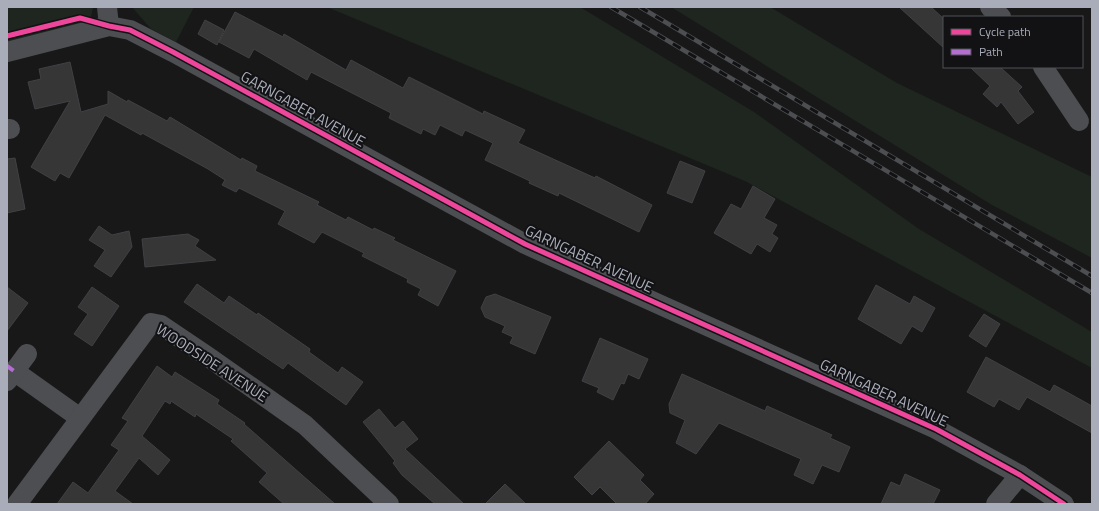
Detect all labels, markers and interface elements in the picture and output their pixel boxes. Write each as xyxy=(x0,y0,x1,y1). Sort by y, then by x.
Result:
legend xyxy=(943,16,1083,68)
text: Cycle path xyxy=(979,22,1031,41)
text: Path xyxy=(979,42,1003,61)
street label: GARNGABER AVENUE xyxy=(237,65,370,152)
street label: GARNGABER AVENUE xyxy=(521,219,657,298)
street label: WOODSIDE AVENUE xyxy=(152,318,273,407)
street label: GARNGABER AVENUE xyxy=(816,353,952,432)

